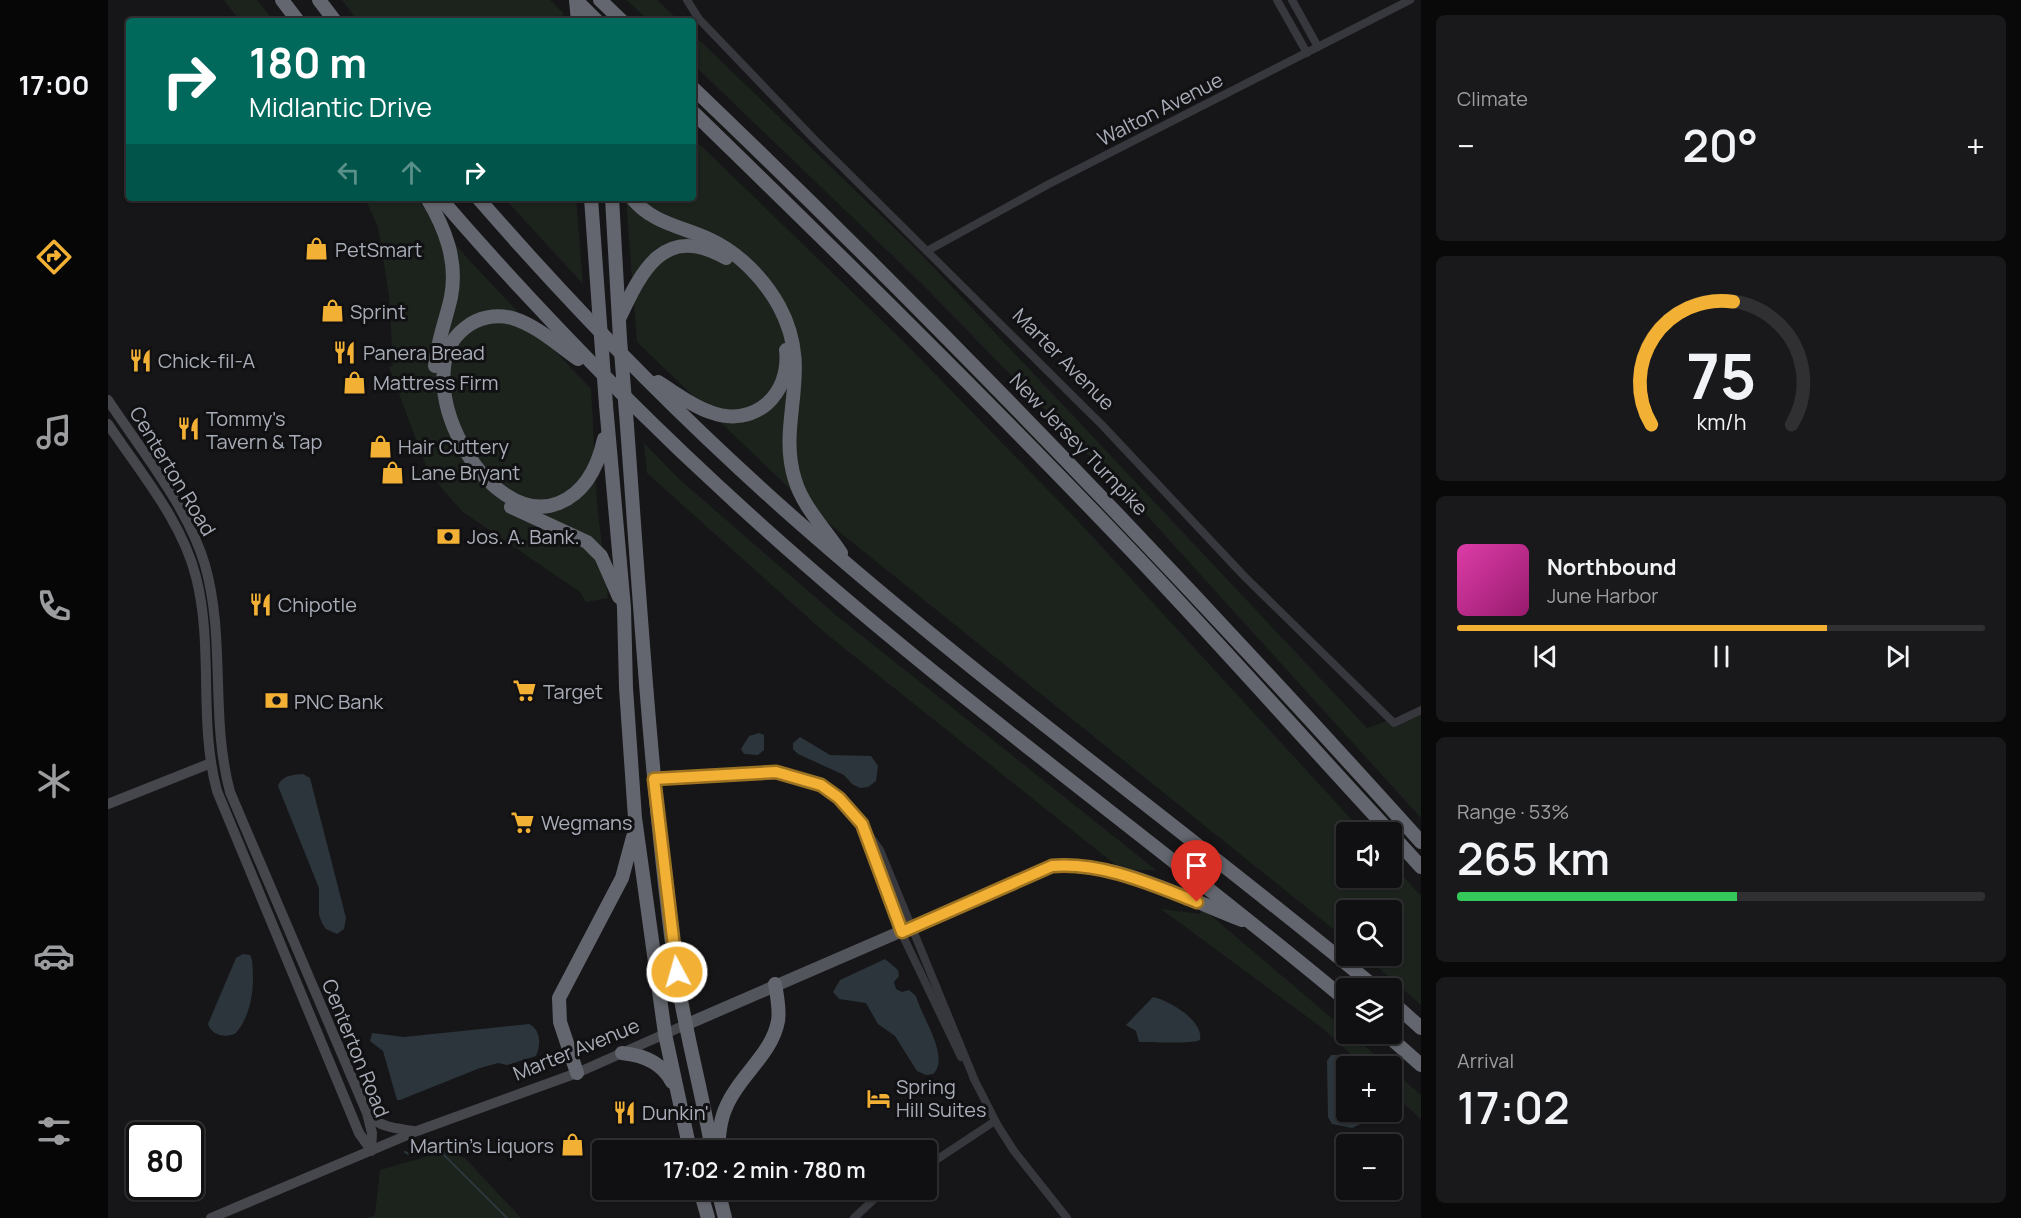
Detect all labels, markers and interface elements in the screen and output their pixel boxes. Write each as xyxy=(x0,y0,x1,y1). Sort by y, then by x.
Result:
text: 180 m xyxy=(249,33,367,91)
icon: right xyxy=(150,42,228,120)
text: 17:00 xyxy=(18,66,90,103)
street label: Walton Avenue xyxy=(1093,66,1227,152)
text: Climate xyxy=(1457,85,1528,112)
text: Midlantic Drive xyxy=(249,88,432,125)
text: 20° xyxy=(1683,114,1758,176)
text: − xyxy=(1457,123,1475,168)
text: + xyxy=(1966,123,1985,168)
icon: left xyxy=(332,156,365,189)
icon: ahead xyxy=(395,156,428,189)
icon: right xyxy=(458,156,491,189)
icon: directions xyxy=(33,236,75,278)
shop icon: PetSmart xyxy=(304,236,330,262)
place label: PetSmart xyxy=(335,236,422,263)
shop icon: Sprint xyxy=(319,298,345,324)
place label: Sprint xyxy=(350,298,406,325)
street label: Marter Avenue xyxy=(1007,302,1121,416)
text: 75 xyxy=(1686,333,1756,419)
restaurant icon: Panera Bread xyxy=(332,339,358,365)
place label: Panera Bread xyxy=(363,339,485,366)
restaurant icon: Chick-fil-A xyxy=(127,347,153,373)
place label: Chick-fil-A xyxy=(158,347,255,374)
street label: New Jersey Turnpike xyxy=(1004,367,1154,521)
shop icon: Mattress Firm xyxy=(342,369,368,395)
place label: Mattress Firm xyxy=(373,369,498,396)
street label: Centerton Road xyxy=(124,401,222,541)
place label: Tommy's Tavern & Tap xyxy=(206,405,322,455)
text: km/h xyxy=(1696,408,1746,437)
icon: music xyxy=(33,411,75,453)
restaurant icon: Tommy's Tavern & Tap xyxy=(175,416,201,442)
shop icon: Hair Cuttery xyxy=(367,433,393,459)
place label: Hair Cuttery xyxy=(398,433,509,460)
shop icon: Lane Bryant xyxy=(380,459,406,485)
place label: Lane Bryant xyxy=(411,459,520,486)
bank icon: Jos. A. Bank. xyxy=(436,523,462,549)
place label: Jos. A. Bank. xyxy=(467,523,580,550)
text: Northbound xyxy=(1547,552,1677,582)
text: June Harbor xyxy=(1547,582,1659,609)
icon: phone xyxy=(33,585,75,627)
restaurant icon: Chipotle xyxy=(247,591,273,617)
place label: Chipotle xyxy=(278,591,357,618)
icon: previous xyxy=(1529,640,1562,673)
icon: pause xyxy=(1705,640,1738,673)
icon: next xyxy=(1881,640,1914,673)
supermarket icon: Target xyxy=(512,678,538,704)
place label: Target xyxy=(543,678,603,705)
bank icon: PNC Bank xyxy=(263,688,289,714)
place label: PNC Bank xyxy=(294,688,384,715)
icon: climate xyxy=(33,760,75,802)
text: Range · 53% xyxy=(1457,798,1569,825)
supermarket icon: Wegmans xyxy=(510,809,536,835)
place label: Wegmans xyxy=(541,809,633,836)
map controls xyxy=(1336,822,1402,1200)
button: sound xyxy=(1336,822,1402,888)
text: 265 km xyxy=(1457,827,1610,889)
pin xyxy=(1171,840,1222,902)
icon: arrive xyxy=(1180,849,1213,882)
button: search xyxy=(1336,900,1402,966)
icon: car xyxy=(33,935,75,977)
position arrow xyxy=(645,940,709,1004)
street label: Centerton Road xyxy=(316,975,396,1121)
button: layers xyxy=(1336,978,1402,1044)
street label: Marter Avenue xyxy=(509,1011,643,1087)
text: Arrival xyxy=(1457,1047,1514,1074)
button: + xyxy=(1336,1056,1402,1122)
place label: Spring Hill Suites xyxy=(896,1073,986,1123)
text: 17:02 xyxy=(1457,1076,1570,1138)
hotel icon: Spring Hill Suites xyxy=(865,1085,891,1111)
restaurant icon: Dunkin' xyxy=(611,1099,637,1125)
place label: Dunkin' xyxy=(642,1099,709,1126)
icon: filters xyxy=(33,1110,75,1152)
speed limit sign: 80 xyxy=(126,1122,204,1200)
place label: Martin's Liquors xyxy=(410,1132,554,1159)
shop icon: Martin's Liquors xyxy=(559,1132,585,1158)
button: − xyxy=(1336,1134,1402,1200)
text: 17:02 · 2 min · 780 m xyxy=(663,1155,866,1185)

